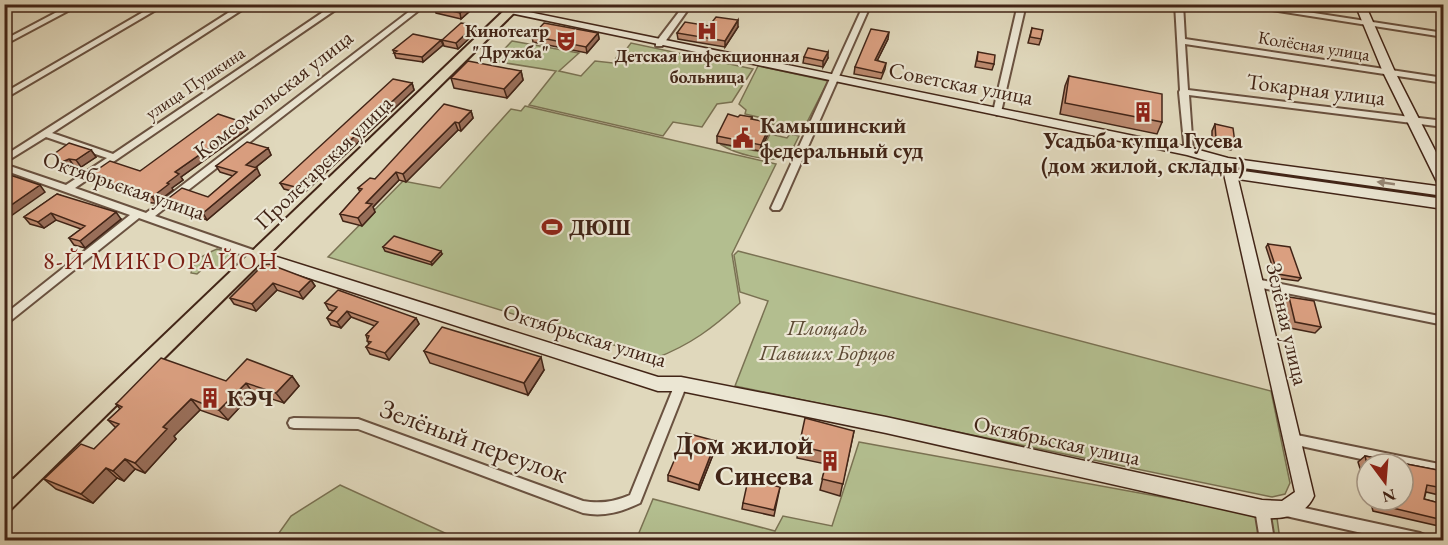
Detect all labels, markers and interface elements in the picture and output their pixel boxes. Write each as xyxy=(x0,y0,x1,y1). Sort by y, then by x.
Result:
place label: Кинотеатр "Дружба" xyxy=(465,19,549,63)
hospital icon: Детская инфекционная больница xyxy=(695,19,719,43)
street label: Комсомольская улица xyxy=(188,23,359,166)
street label: Колёсная улица xyxy=(1257,25,1372,66)
theatre icon: Кинотеатр "Дружба" xyxy=(554,29,578,53)
street label: улица Пушкина xyxy=(140,40,250,124)
place label: Детская инфекционная больница xyxy=(614,44,800,88)
street label: Советская улица xyxy=(886,55,1036,112)
street label: Токарная улица xyxy=(1245,67,1387,112)
street label: Пролетарская улица xyxy=(248,89,399,236)
building icon: Усадьба купца Гусева (дом жилой, склады) xyxy=(1131,100,1155,124)
place label: Камышинский федеральный суд xyxy=(760,111,924,165)
public building icon: Камышинский федеральный суд xyxy=(731,126,755,150)
place label: Усадьба купца Гусева (дом жилой, склады) xyxy=(1041,126,1245,180)
street label: Октябрьская улица xyxy=(39,144,209,227)
one-way arrow xyxy=(1376,179,1395,188)
place label: ДЮШ xyxy=(569,213,631,242)
sports icon: ДЮШ xyxy=(540,215,564,239)
district label: 8-Й МИКРОРАЙОН xyxy=(43,245,279,276)
street label: Зелёная улица xyxy=(1259,260,1316,388)
street label: Октябрьская улица xyxy=(500,297,670,374)
park label: Площадь Павших Борцов xyxy=(758,313,895,367)
place label: КЭЧ xyxy=(227,384,273,413)
building icon: КЭЧ xyxy=(198,386,222,410)
street label: Зелёный переулок xyxy=(376,390,573,491)
street label: Октябрьская улица xyxy=(971,409,1143,472)
place label: Дом жилой Синеева xyxy=(674,427,813,493)
building icon: Дом жилой Синеева xyxy=(818,449,842,473)
north arrow xyxy=(1355,452,1415,512)
text: N xyxy=(1380,484,1398,508)

